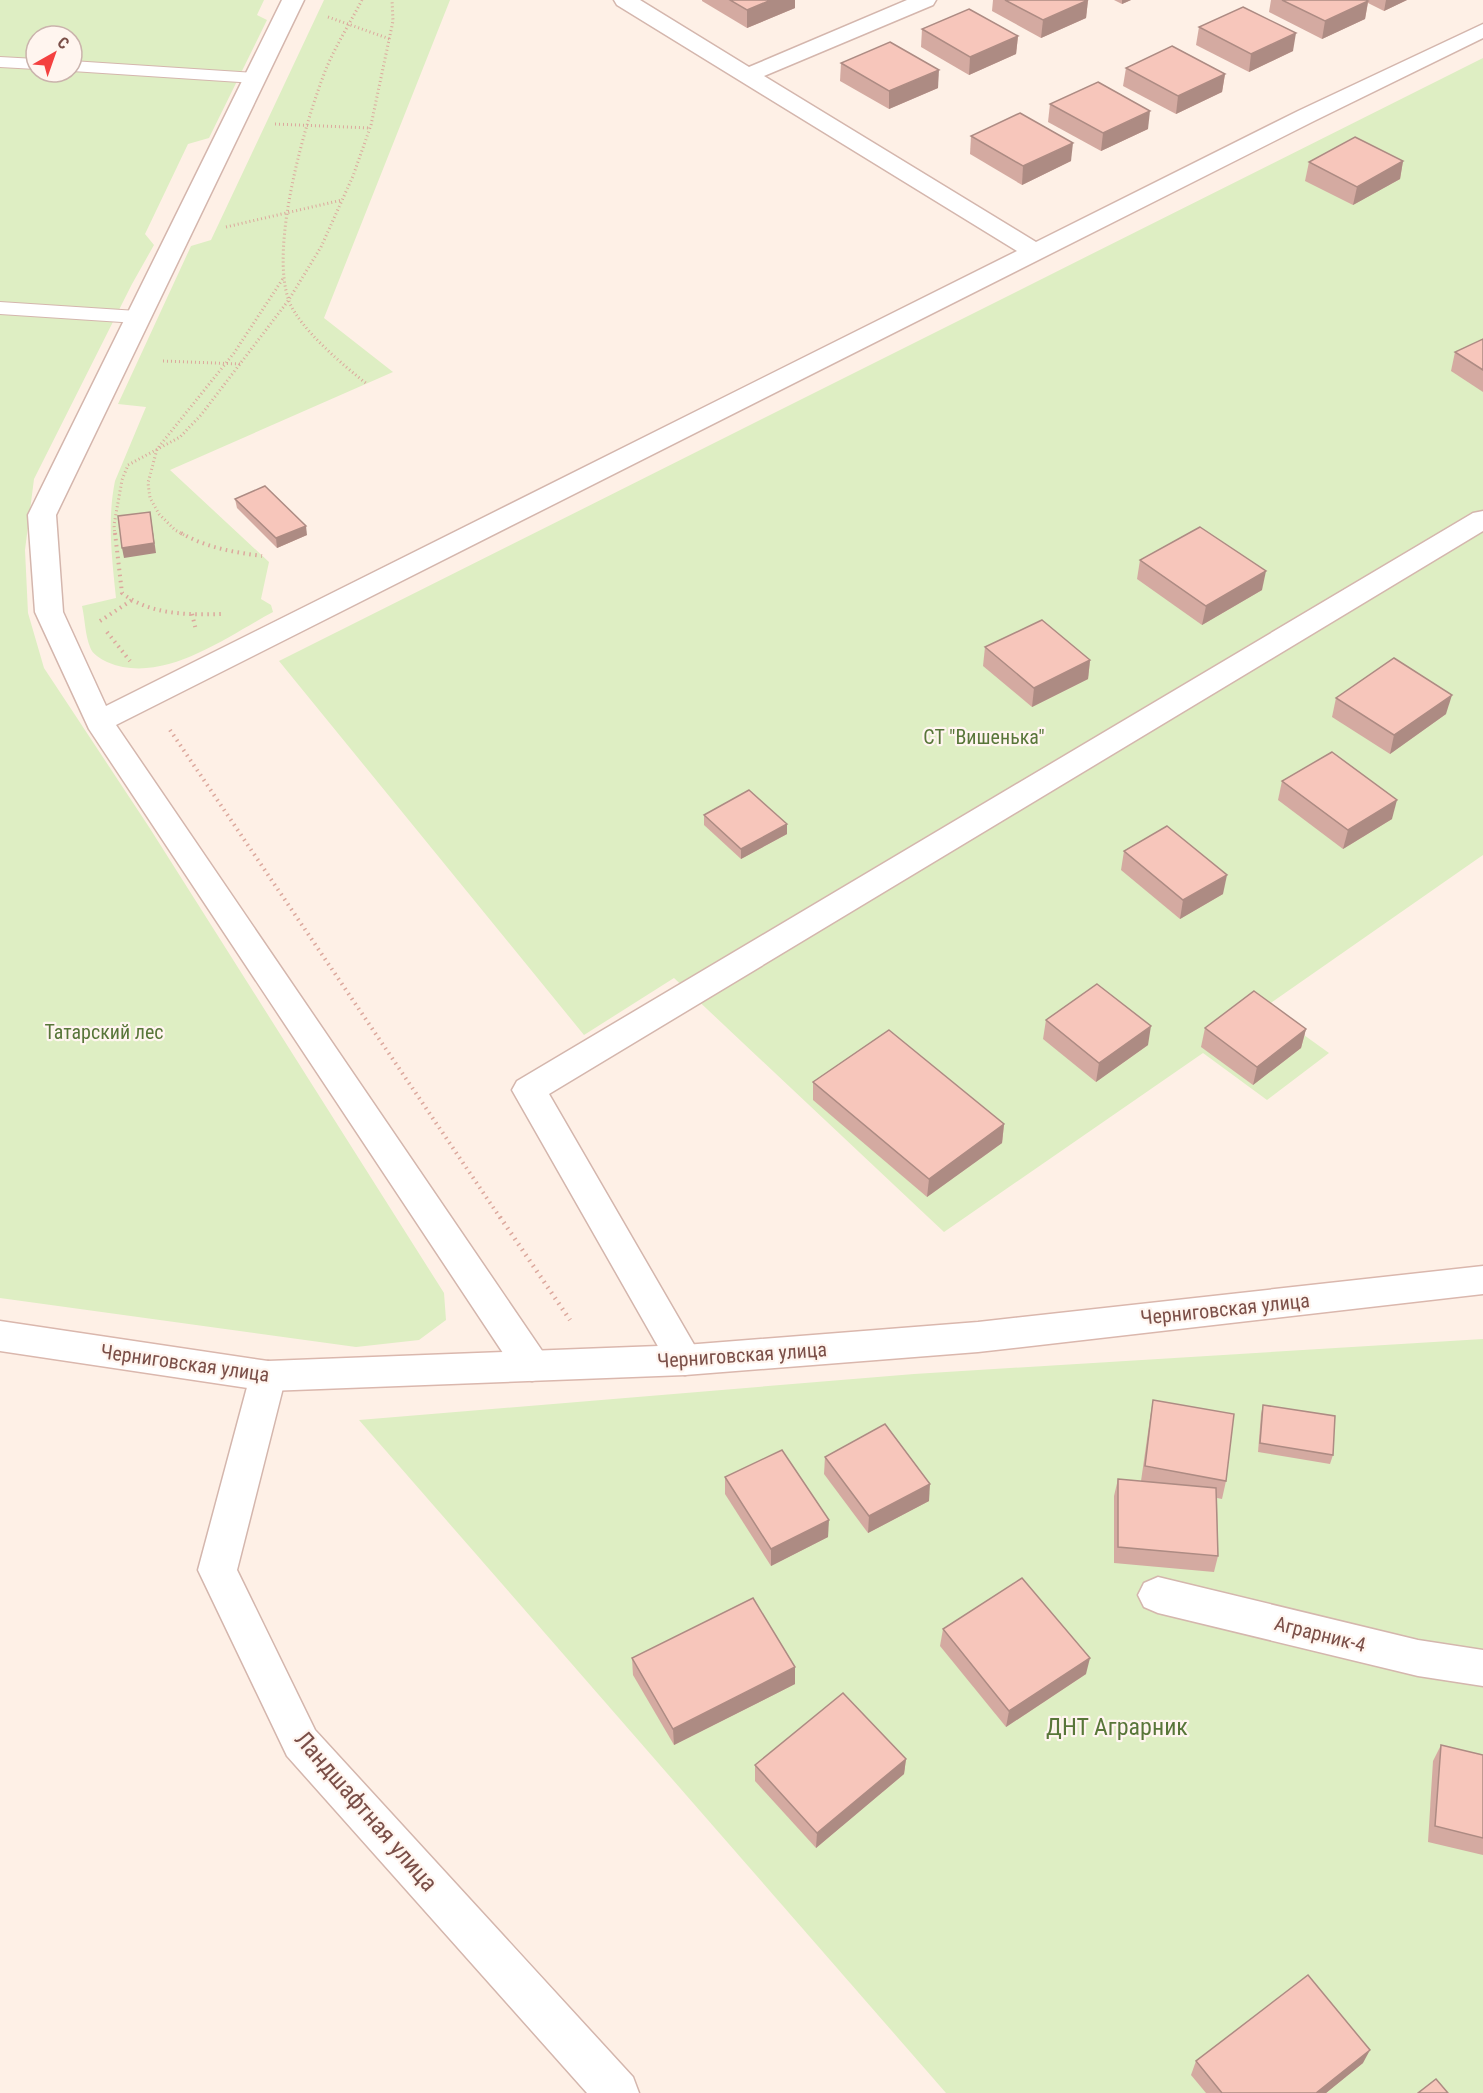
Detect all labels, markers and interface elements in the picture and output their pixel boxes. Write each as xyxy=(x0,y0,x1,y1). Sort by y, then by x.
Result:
north arrow xyxy=(24,24,84,84)
text: С xyxy=(54,33,73,53)
park label: СТ "Вишенька" xyxy=(923,725,1045,749)
park label: Татарский лес xyxy=(44,1020,164,1044)
street label: Черниговская улица xyxy=(1139,1288,1311,1330)
street label: Черниговская улица xyxy=(656,1337,828,1373)
street label: Черниговская улица xyxy=(99,1339,271,1387)
street label: Аграрник-4 xyxy=(1272,1611,1368,1657)
park label: ДНТ Аграрник xyxy=(1046,1713,1188,1741)
street label: Ландшафтная улица xyxy=(289,1725,443,1897)

